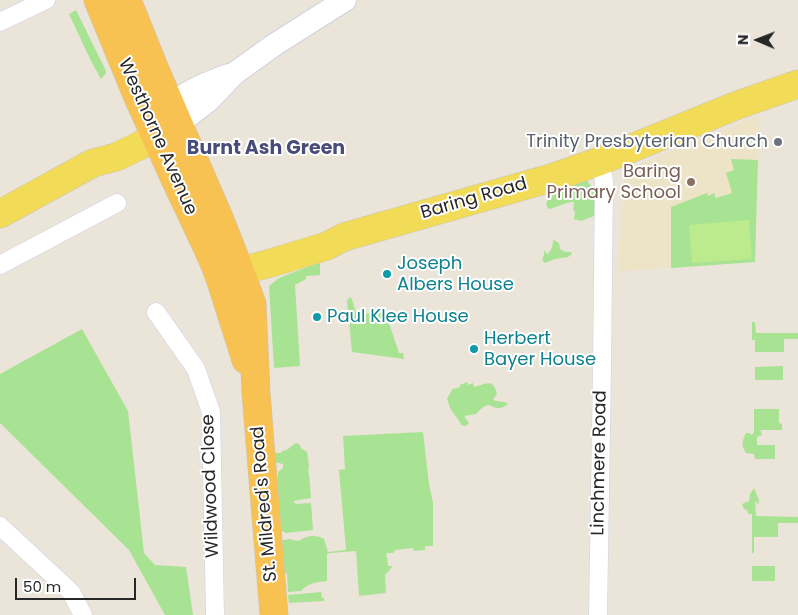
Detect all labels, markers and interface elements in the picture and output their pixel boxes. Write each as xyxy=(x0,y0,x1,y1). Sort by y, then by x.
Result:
north arrow xyxy=(733,15,783,65)
text: N xyxy=(733,34,753,45)
street label: Westhorne Avenue xyxy=(113,55,201,219)
place label: Trinity Presbyterian Church xyxy=(526,131,768,153)
marker: Trinity Presbyterian Church xyxy=(772,136,784,148)
district label: Burnt Ash Green xyxy=(187,138,345,160)
place label: Baring Primary School xyxy=(547,161,681,203)
street label: Baring Road xyxy=(418,174,530,224)
marker: Baring Primary School xyxy=(685,176,697,188)
place label: Joseph Albers House xyxy=(397,253,514,296)
marker: Joseph Albers House xyxy=(381,268,393,280)
place label: Paul Klee House xyxy=(327,306,469,328)
marker: Paul Klee House xyxy=(311,311,323,323)
place label: Herbert Bayer House xyxy=(484,328,596,370)
marker: Herbert Bayer House xyxy=(468,343,480,355)
street label: Linchmere Road xyxy=(588,390,612,536)
street label: Wildwood Close xyxy=(198,414,224,558)
street label: St. Mildred's Road xyxy=(247,425,283,583)
scale bar xyxy=(18,568,139,600)
text: 50 m xyxy=(23,576,61,597)

